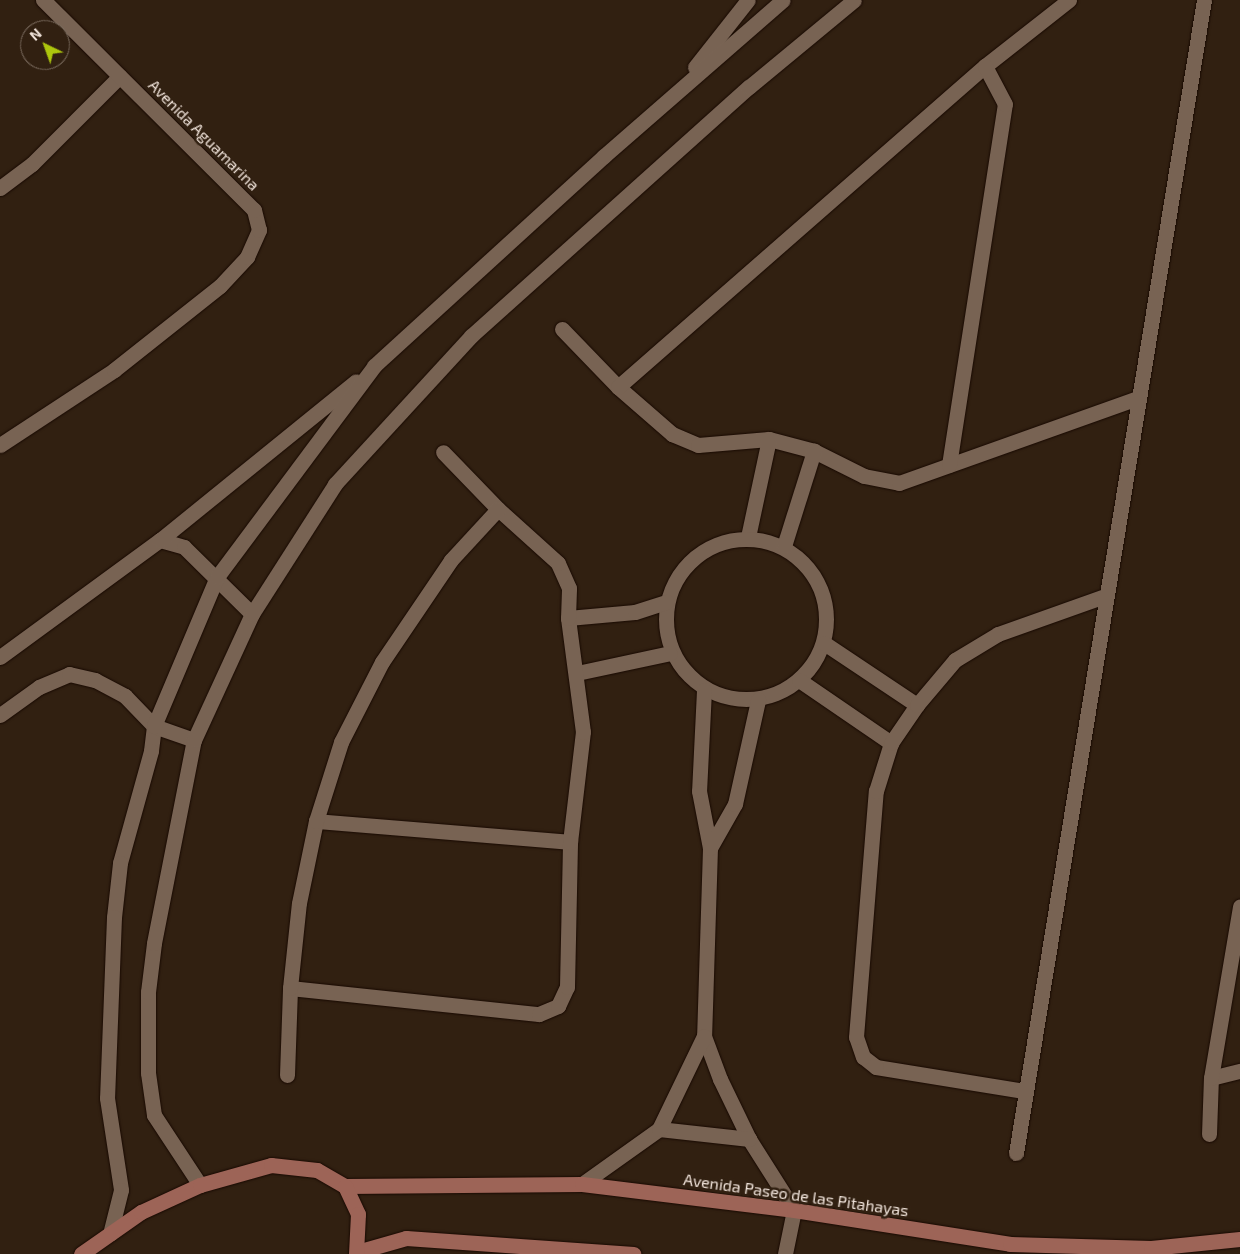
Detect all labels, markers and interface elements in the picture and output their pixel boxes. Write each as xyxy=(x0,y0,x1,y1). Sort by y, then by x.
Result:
north arrow xyxy=(20,20,70,70)
text: N xyxy=(26,25,45,44)
street label: Avenida Aguamarina xyxy=(144,75,264,195)
street label: Avenida Paseo de las Pitahayas xyxy=(682,1170,910,1220)

